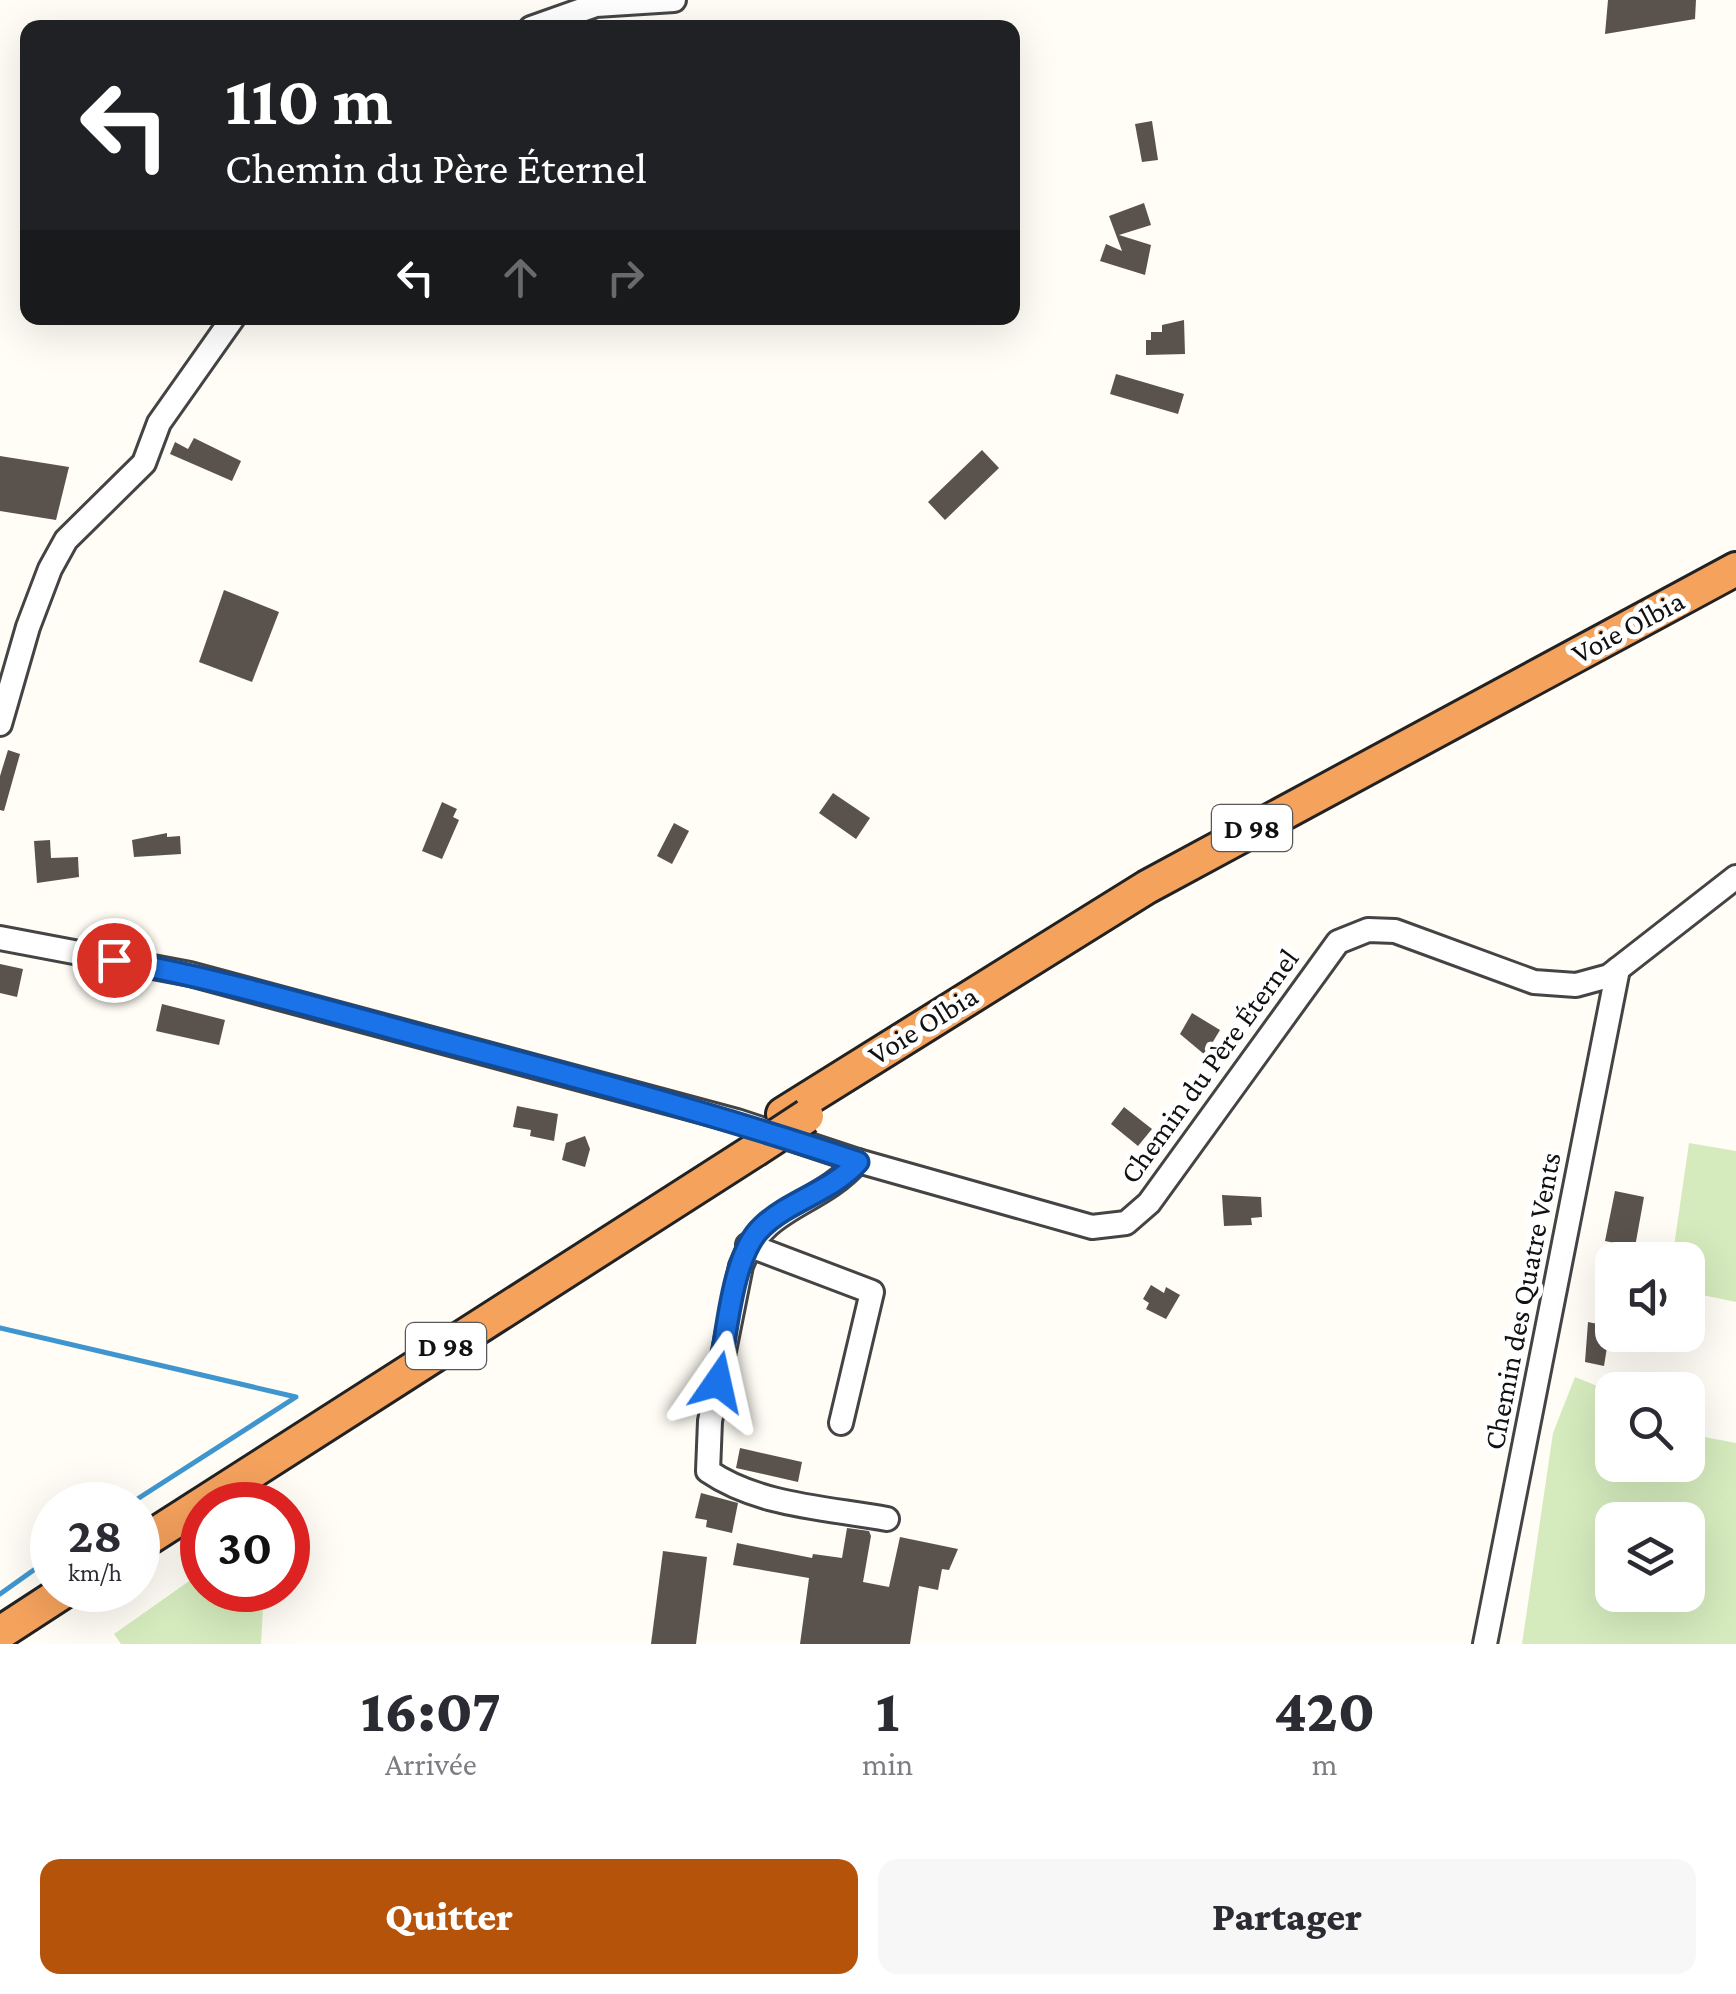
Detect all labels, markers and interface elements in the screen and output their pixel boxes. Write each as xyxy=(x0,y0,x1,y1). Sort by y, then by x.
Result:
icon: left xyxy=(60,60,190,190)
text: 110 m xyxy=(225,61,393,139)
text: Chemin du Père Éternel xyxy=(225,143,647,193)
icon: left xyxy=(388,250,443,305)
icon: ahead xyxy=(493,250,548,305)
icon: right xyxy=(598,250,653,305)
street label: Voie Olbia xyxy=(1566,583,1690,670)
road number: D 98 xyxy=(1212,805,1292,851)
pin xyxy=(72,918,157,1003)
icon: arrive xyxy=(87,933,142,988)
street label: Chemin du Père Éternel xyxy=(1113,942,1305,1189)
street label: Voie Olbia xyxy=(862,978,984,1071)
street label: Chemin des Quatre Vents xyxy=(1476,1149,1567,1452)
map controls xyxy=(1595,1242,1705,1612)
button: sound xyxy=(1595,1242,1705,1352)
road number: D 98 xyxy=(406,1323,486,1369)
position arrow xyxy=(666,1330,770,1434)
button: search xyxy=(1595,1372,1705,1482)
speed limit sign: 30 xyxy=(180,1482,310,1612)
button: layers xyxy=(1595,1502,1705,1612)
text: 28 xyxy=(68,1507,122,1563)
text: km/h xyxy=(68,1559,122,1586)
text: 16:07 xyxy=(361,1677,501,1744)
text: 1 xyxy=(876,1677,899,1744)
text: 420 xyxy=(1274,1677,1375,1744)
text: Arrivée xyxy=(385,1746,477,1782)
text: min xyxy=(862,1746,913,1782)
text: m xyxy=(1312,1746,1337,1782)
button: Quitter xyxy=(40,1859,858,1974)
button: Partager xyxy=(878,1859,1696,1974)

